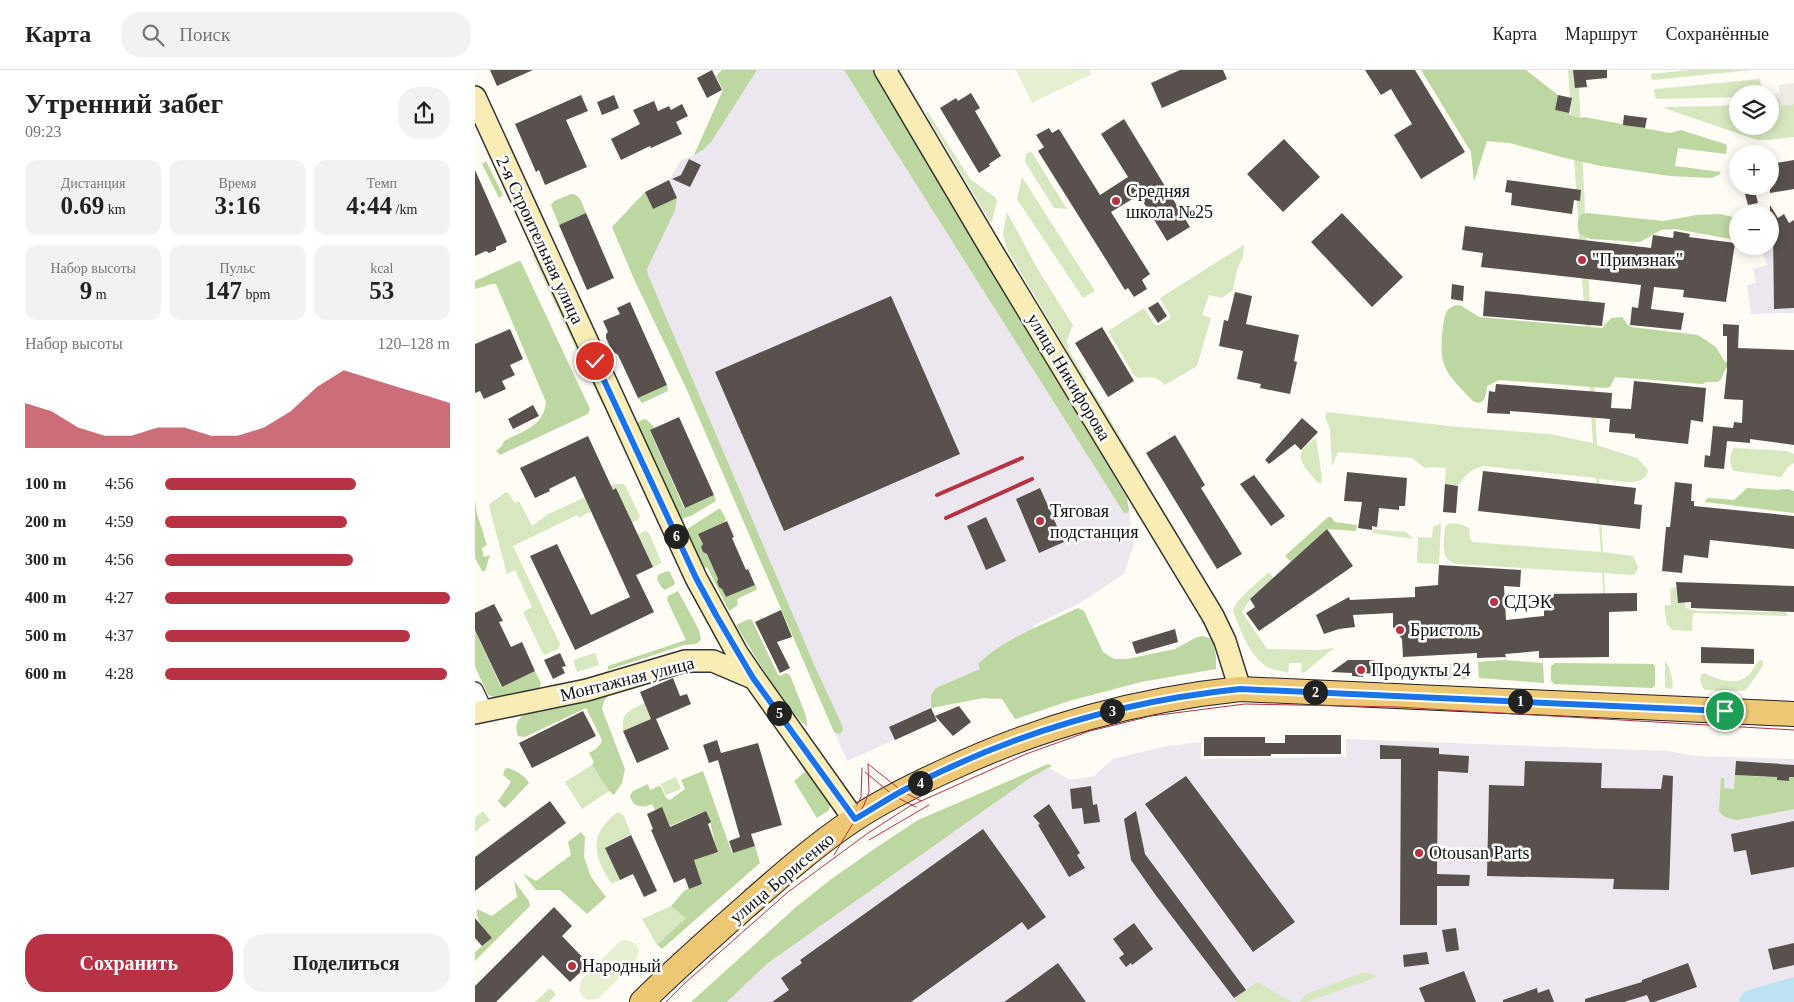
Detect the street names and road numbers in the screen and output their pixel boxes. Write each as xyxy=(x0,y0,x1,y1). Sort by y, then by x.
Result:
street label: 2-я Строительная улица xyxy=(492,153,588,327)
street label: улица Никифорова xyxy=(1023,310,1115,444)
street label: Монтажная улица xyxy=(558,653,696,705)
street label: улица Борисенко xyxy=(726,829,838,927)

